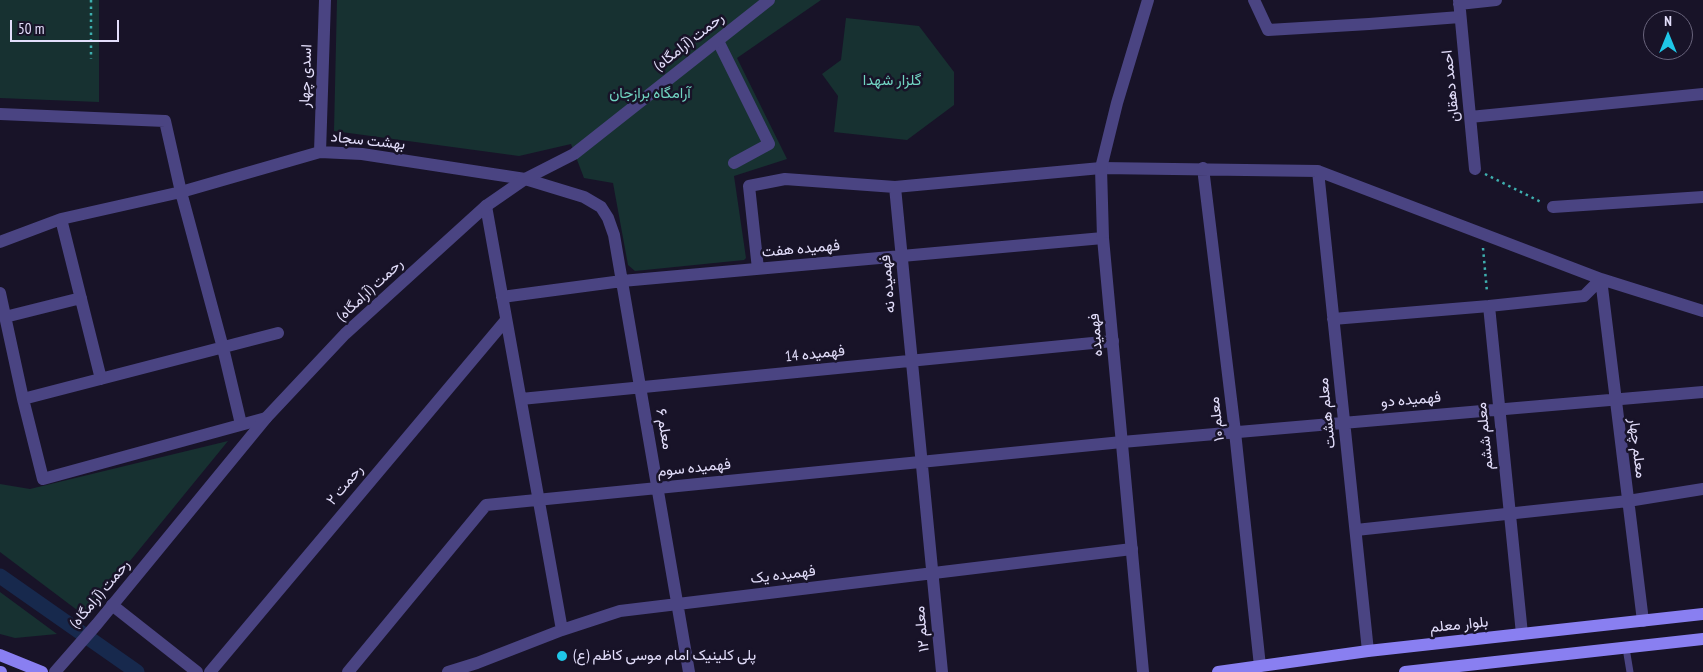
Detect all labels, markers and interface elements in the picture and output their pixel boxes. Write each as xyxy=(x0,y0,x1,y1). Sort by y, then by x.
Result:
street label: رحمت (آرامگاه) xyxy=(650,9,728,75)
scale bar xyxy=(12,10,121,42)
north arrow xyxy=(1643,10,1693,60)
text: N xyxy=(1664,12,1672,30)
text: 50 m xyxy=(18,19,44,38)
street label: اسدی چهار xyxy=(296,44,316,108)
street label: احمد دهقان xyxy=(1438,49,1464,123)
park label: گلزار شهدا xyxy=(863,72,921,90)
park label: آرامگاه برازجان xyxy=(609,85,691,103)
street label: بهشت سجاد xyxy=(330,128,406,154)
street label: فهمیده هفت xyxy=(761,237,841,261)
street label: فهمیده نه xyxy=(876,254,900,314)
street label: رحمت (آرامگاه) xyxy=(333,255,407,325)
street label: فهمیده xyxy=(1085,313,1107,357)
street label: فهمیده 14 xyxy=(784,342,846,366)
street label: معلم هشت xyxy=(1314,377,1340,449)
street label: فهمیده دو xyxy=(1380,388,1442,412)
street label: معلم ۱۰ xyxy=(1205,396,1229,442)
street label: معلم ششم xyxy=(1472,401,1498,471)
street label: معلم ۶ xyxy=(652,407,676,451)
street label: معلم چهار xyxy=(1624,417,1650,479)
street label: فهمیده سوم xyxy=(656,455,732,481)
street label: رحمت ۲ xyxy=(323,461,367,509)
street label: رحمت (آرامگاه) xyxy=(66,556,134,632)
street label: فهمیده یک xyxy=(749,562,817,588)
street label: معلم ۱۲ xyxy=(911,605,933,653)
street label: بلوار معلم xyxy=(1429,613,1489,637)
place label: پلی کلینیک امام موسی کاظم (ع) xyxy=(573,647,756,665)
marker: پلی کلینیک امام موسی کاظم (ع) xyxy=(555,649,569,663)

